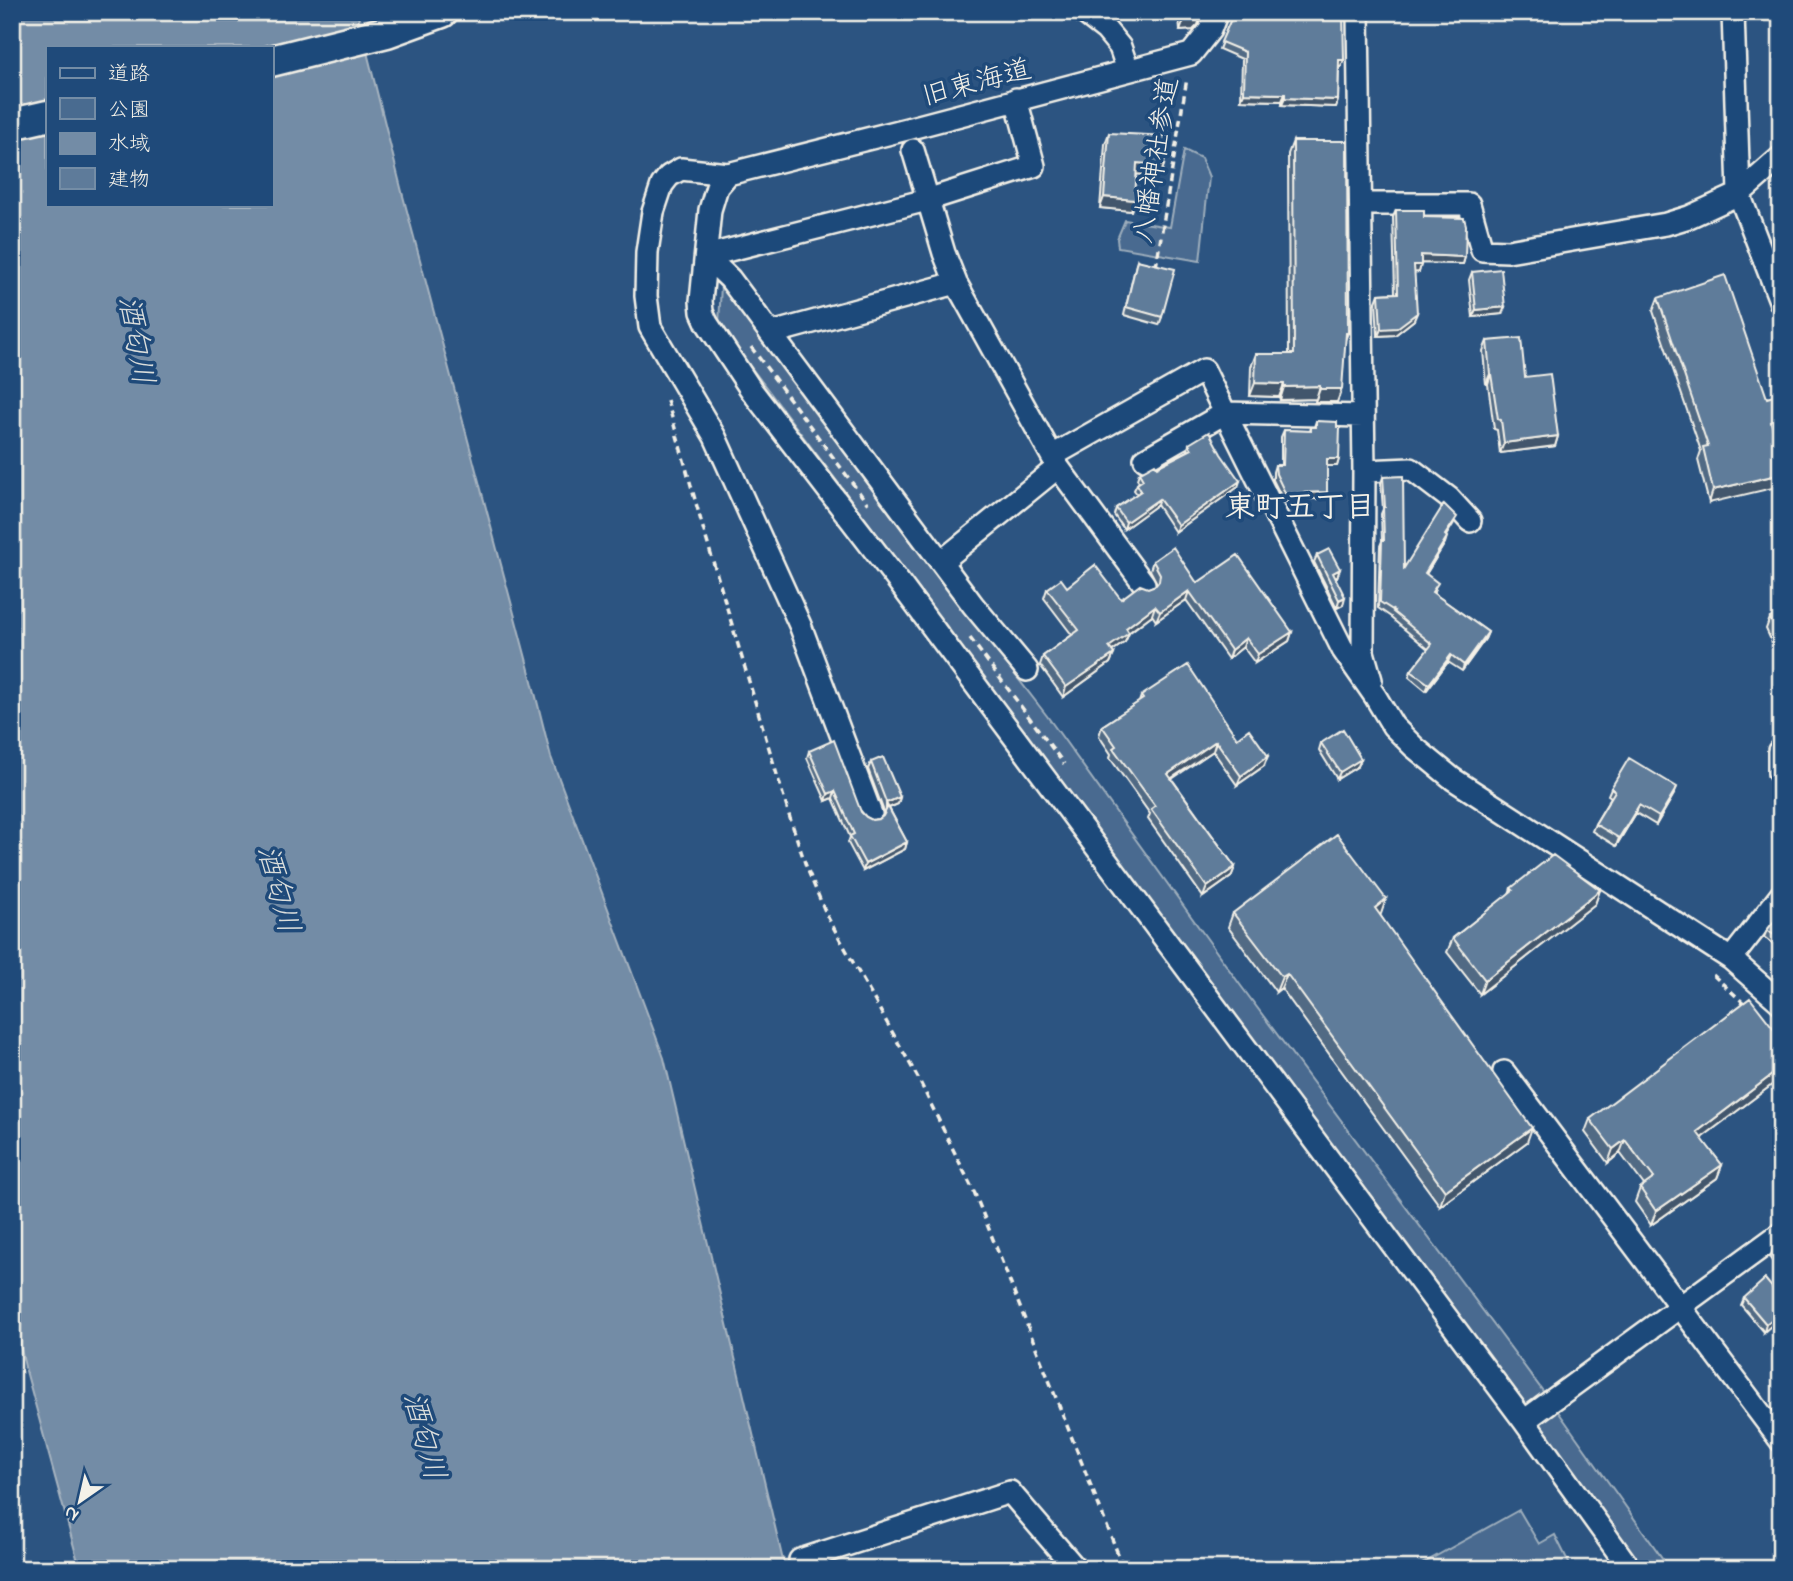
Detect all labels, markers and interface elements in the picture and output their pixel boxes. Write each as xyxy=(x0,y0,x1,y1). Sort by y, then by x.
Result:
legend xyxy=(46,46,273,206)
street label: 旧東海道 xyxy=(918,50,1036,119)
text: 道路 xyxy=(108,60,150,90)
street label: 八幡神社参道 xyxy=(1124,74,1191,247)
text: 公園 xyxy=(108,96,150,126)
text: 水域 xyxy=(108,130,150,160)
text: 建物 xyxy=(108,166,150,196)
water label: 酒匂川 xyxy=(105,292,164,389)
district label: 東町五丁目 xyxy=(1225,487,1375,531)
water label: 酒匂川 xyxy=(243,841,309,939)
water label: 酒匂川 xyxy=(389,1388,455,1486)
north arrow xyxy=(46,1466,116,1536)
text: N xyxy=(59,1498,85,1528)

